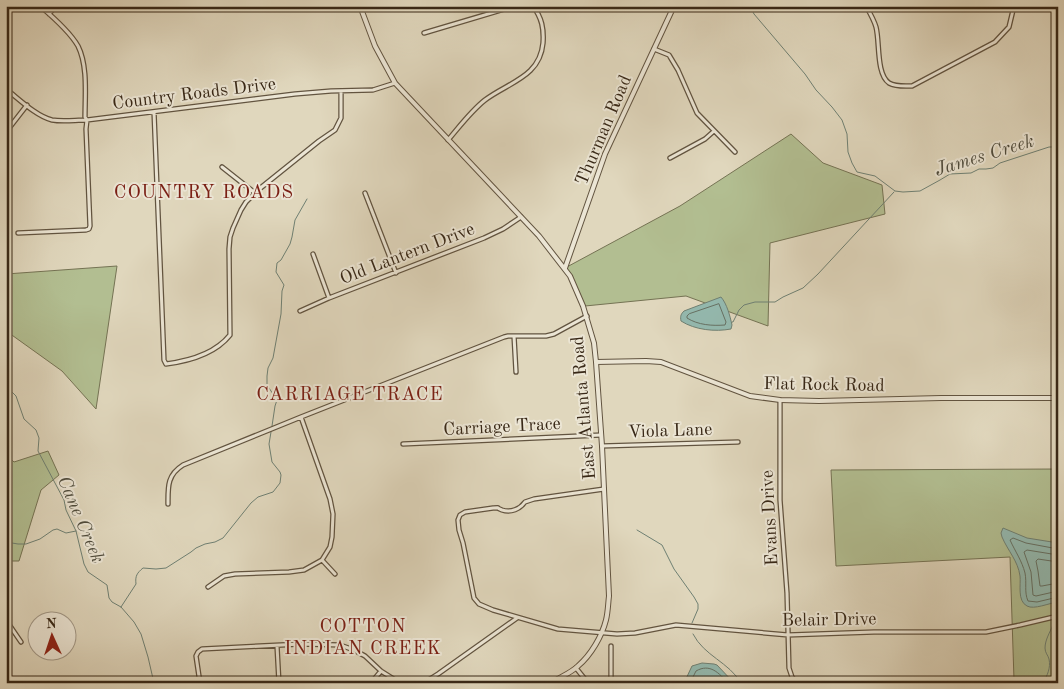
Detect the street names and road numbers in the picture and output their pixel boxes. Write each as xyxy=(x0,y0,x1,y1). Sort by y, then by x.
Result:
street label: Thurman Road xyxy=(573,73,635,188)
street label: Country Roads Drive xyxy=(111,75,277,113)
street label: Old Lantern Drive xyxy=(338,220,477,288)
street label: East Atlanta Road xyxy=(569,335,599,481)
street label: Flat Rock Road xyxy=(763,375,885,395)
street label: Carriage Trace xyxy=(443,415,561,439)
street label: Viola Lane xyxy=(627,421,713,441)
street label: Evans Drive xyxy=(758,469,782,566)
street label: Belair Drive xyxy=(781,610,877,630)

